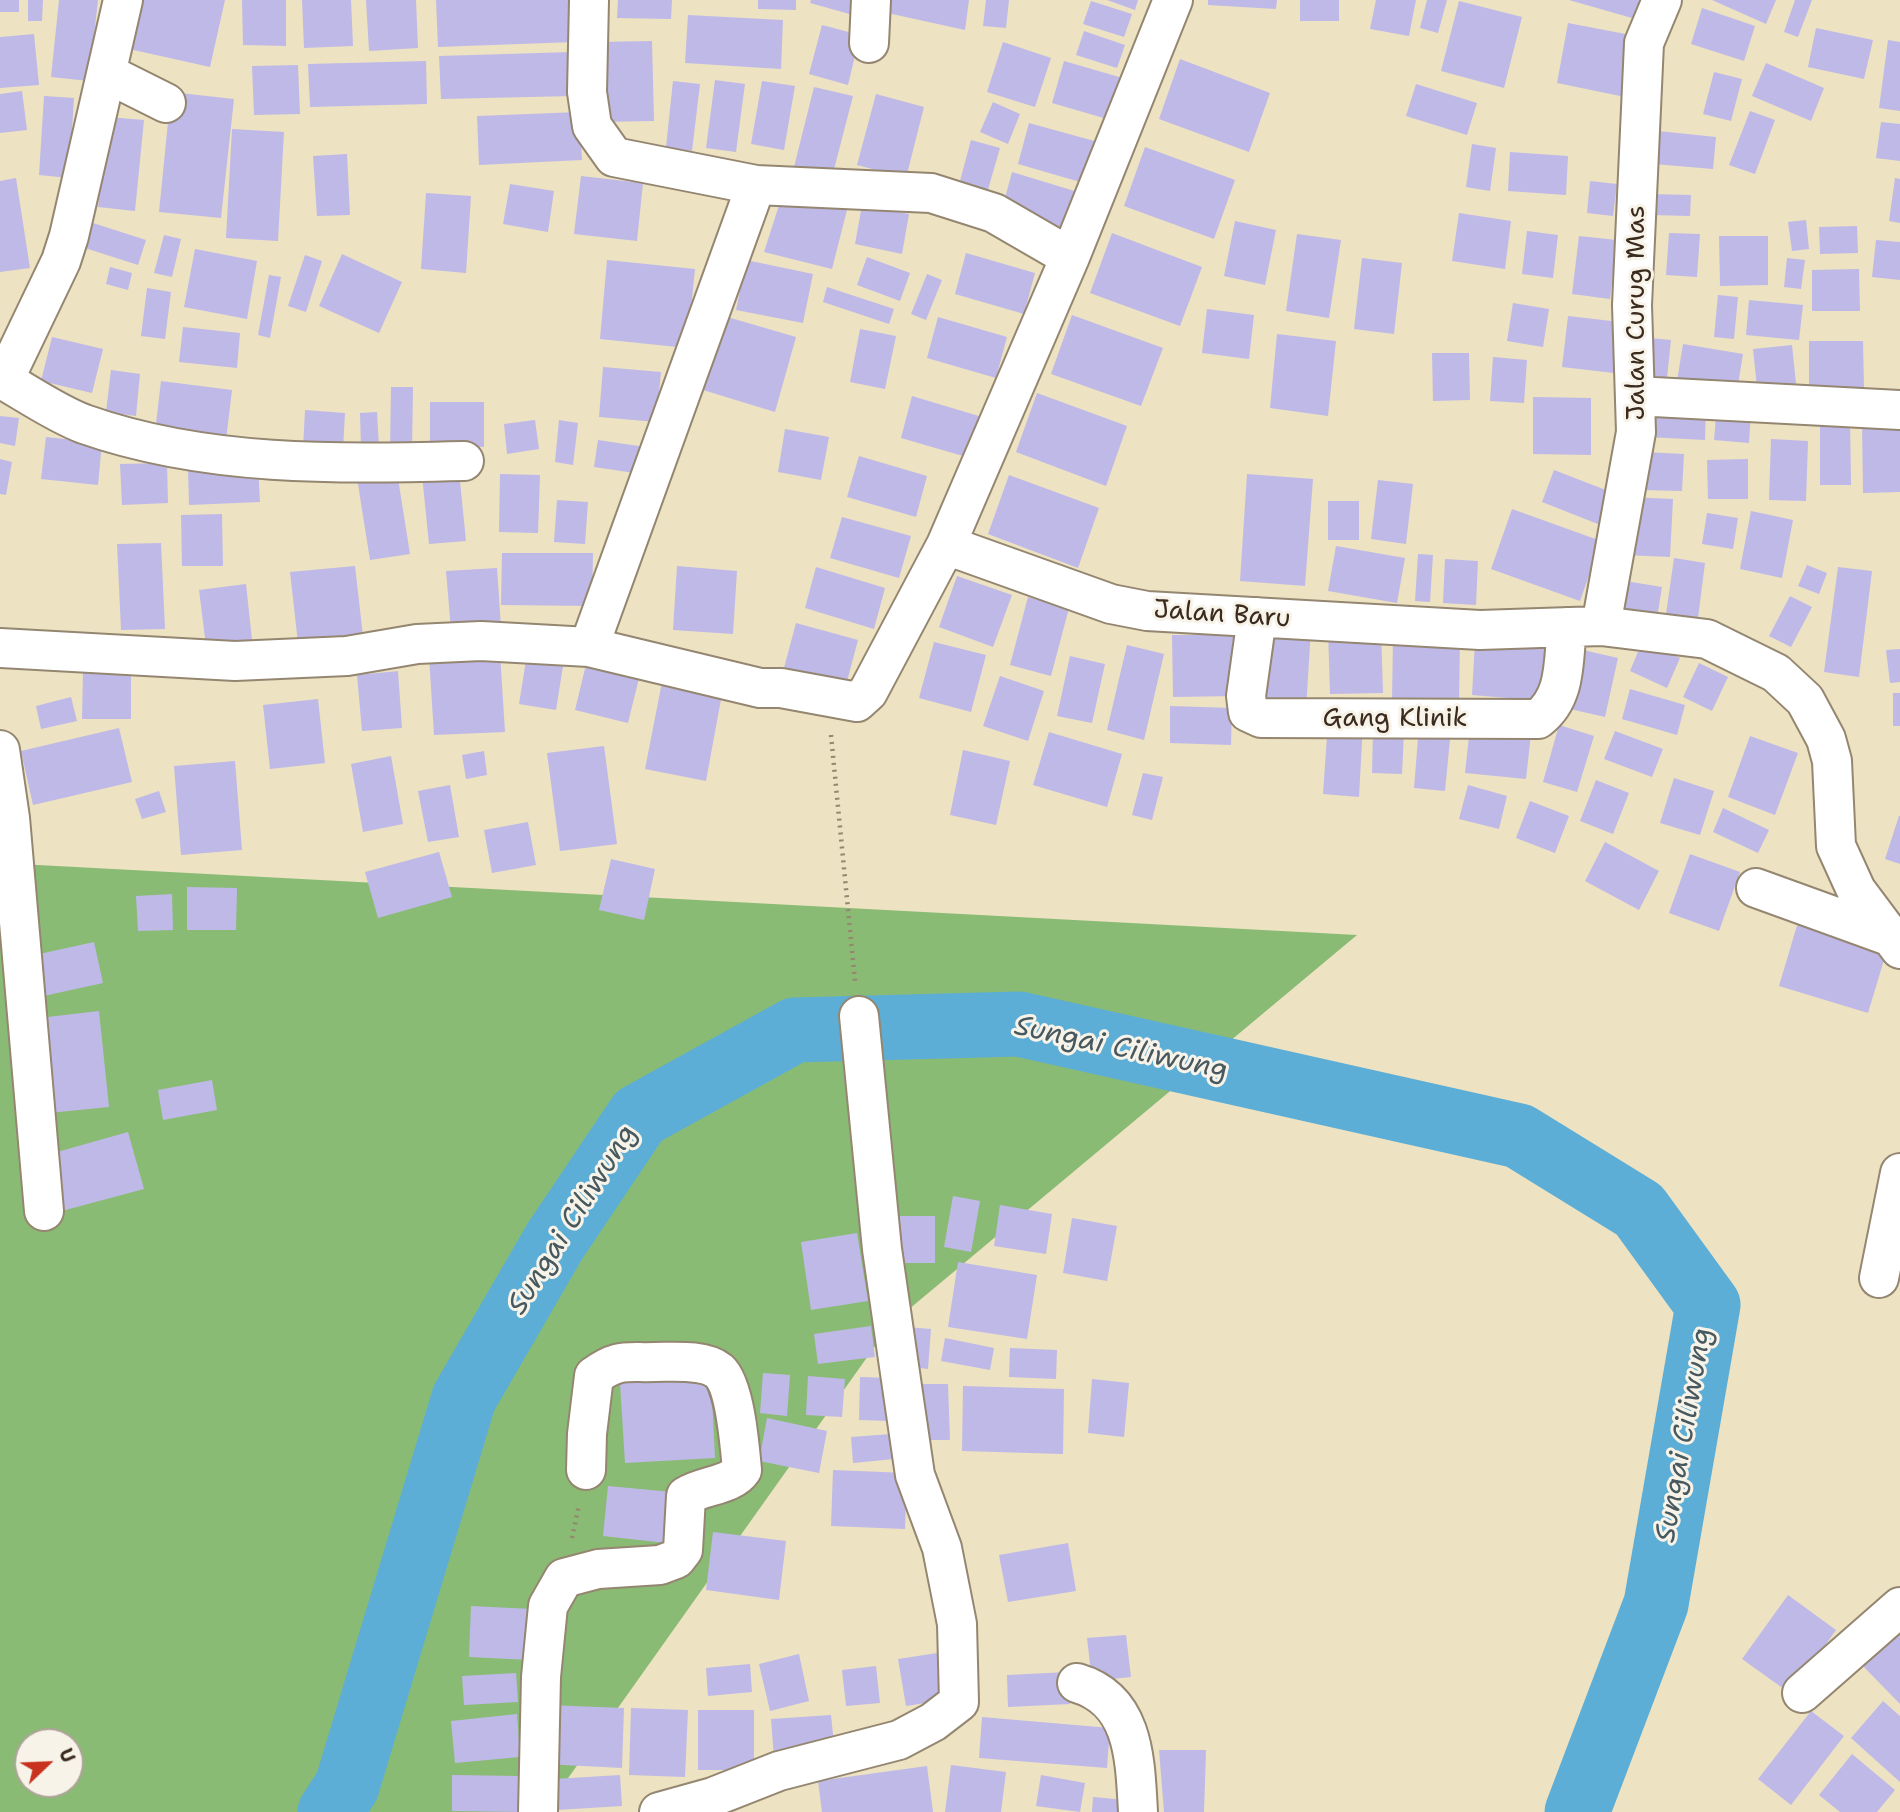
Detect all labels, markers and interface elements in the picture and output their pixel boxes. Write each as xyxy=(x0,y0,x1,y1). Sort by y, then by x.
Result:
street label: Jalan Curug Mas xyxy=(1621,205,1653,421)
street label: Jalan Baru xyxy=(1152,595,1292,635)
street label: Gang Klinik xyxy=(1323,703,1467,735)
water label: Sungai Ciliwung xyxy=(1011,1010,1231,1088)
water label: Sungai Ciliwung xyxy=(501,1119,645,1321)
water label: Sungai Ciliwung xyxy=(1650,1325,1720,1545)
north arrow xyxy=(14,1728,84,1798)
text: U xyxy=(53,1745,81,1766)

